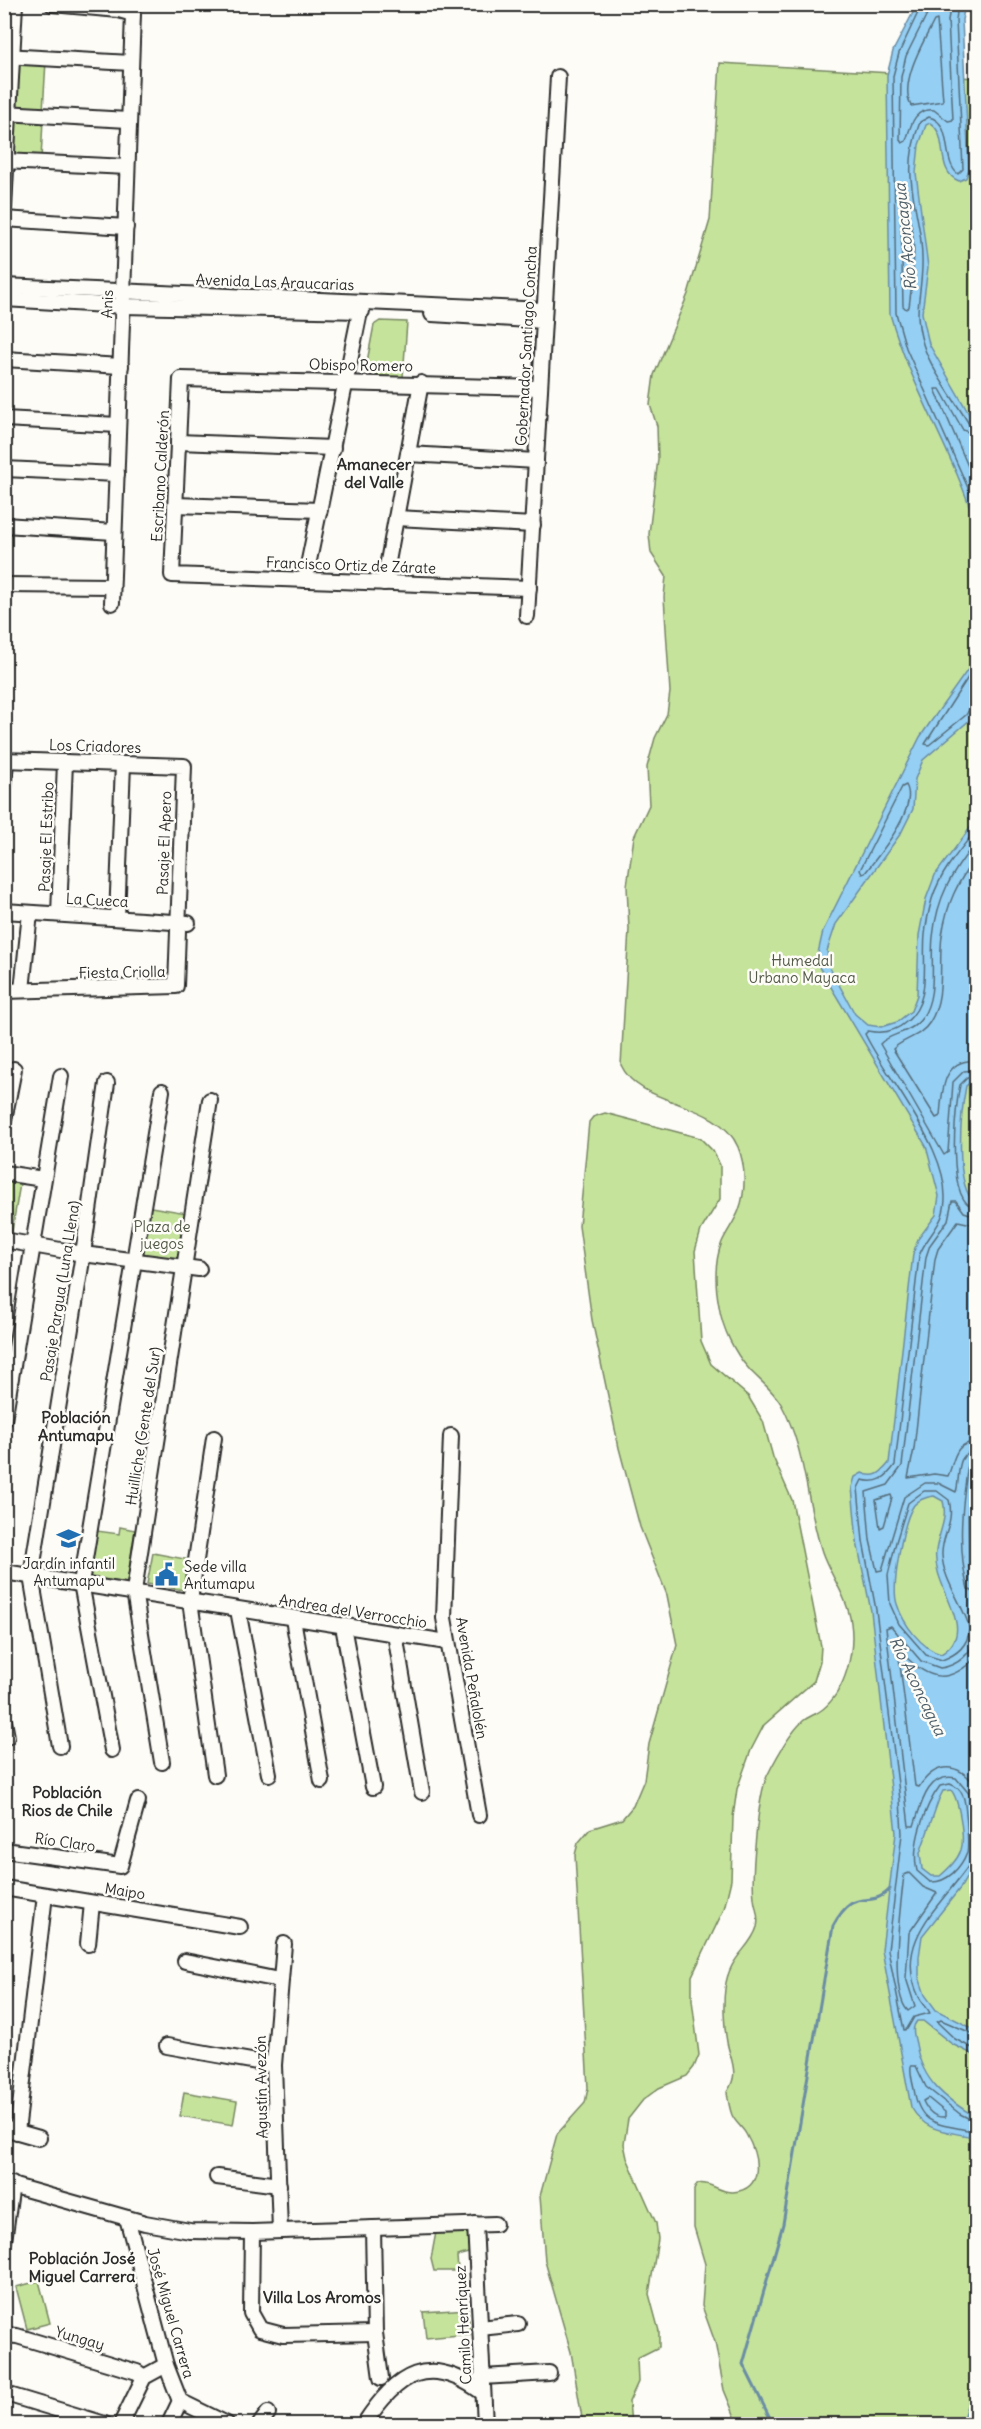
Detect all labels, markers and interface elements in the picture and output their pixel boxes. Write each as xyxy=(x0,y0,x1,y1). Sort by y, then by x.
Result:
water label: Río Aconcagua xyxy=(889,182,921,292)
street label: Gobernador Santiago Concha xyxy=(511,245,541,447)
street label: Avenida Las Araucarias xyxy=(195,270,355,294)
street label: Anis xyxy=(97,289,117,319)
street label: Obispo Romero xyxy=(309,355,413,375)
street label: Escribano Calderón xyxy=(147,409,173,542)
district label: Amanecer del Valle xyxy=(337,454,412,492)
street label: Francisco Ortiz de Zárate xyxy=(266,553,436,577)
street label: Los Criadores xyxy=(48,735,142,757)
street label: Pasaje El Estribo xyxy=(35,782,57,892)
street label: Pasaje El Apero xyxy=(153,791,175,895)
street label: La Cueca xyxy=(65,889,129,911)
park label: Humedal Urbano Mayaca xyxy=(748,951,856,987)
street label: Fiesta Criolla xyxy=(78,962,166,982)
street label: Pasaje Pargua (Luna Llena) xyxy=(36,1199,84,1383)
park label: Plaza de juegos xyxy=(134,1217,190,1253)
street label: Huilliche (Gente del Sur) xyxy=(121,1345,165,1507)
district label: Población Antumapu xyxy=(38,1407,115,1446)
school or university icon: Jardín infantil Antumapu xyxy=(56,1526,82,1552)
place label: Jardín infantil Antumapu xyxy=(23,1554,115,1590)
place label: Sede villa Antumapu xyxy=(184,1557,255,1593)
public building icon: Sede villa Antumapu xyxy=(153,1562,179,1588)
street label: Andrea del Verrocchio xyxy=(278,1590,428,1632)
street label: Avenida Peñalolén xyxy=(452,1615,492,1741)
water label: Río Aconcagua xyxy=(885,1633,951,1739)
district label: Población Rios de Chile xyxy=(21,1782,113,1820)
street label: Río Claro xyxy=(33,1828,97,1856)
street label: Maipo xyxy=(103,1878,147,1904)
street label: Agustín Avezón xyxy=(251,2035,271,2139)
street label: José Miguel Carrera xyxy=(143,2246,199,2381)
district label: Población José Miguel Carrera xyxy=(29,2248,136,2287)
street label: Camilo Henríquez xyxy=(450,2265,476,2385)
district label: Villa Los Aromos xyxy=(263,2287,381,2307)
street label: Yungay xyxy=(53,2322,107,2354)

